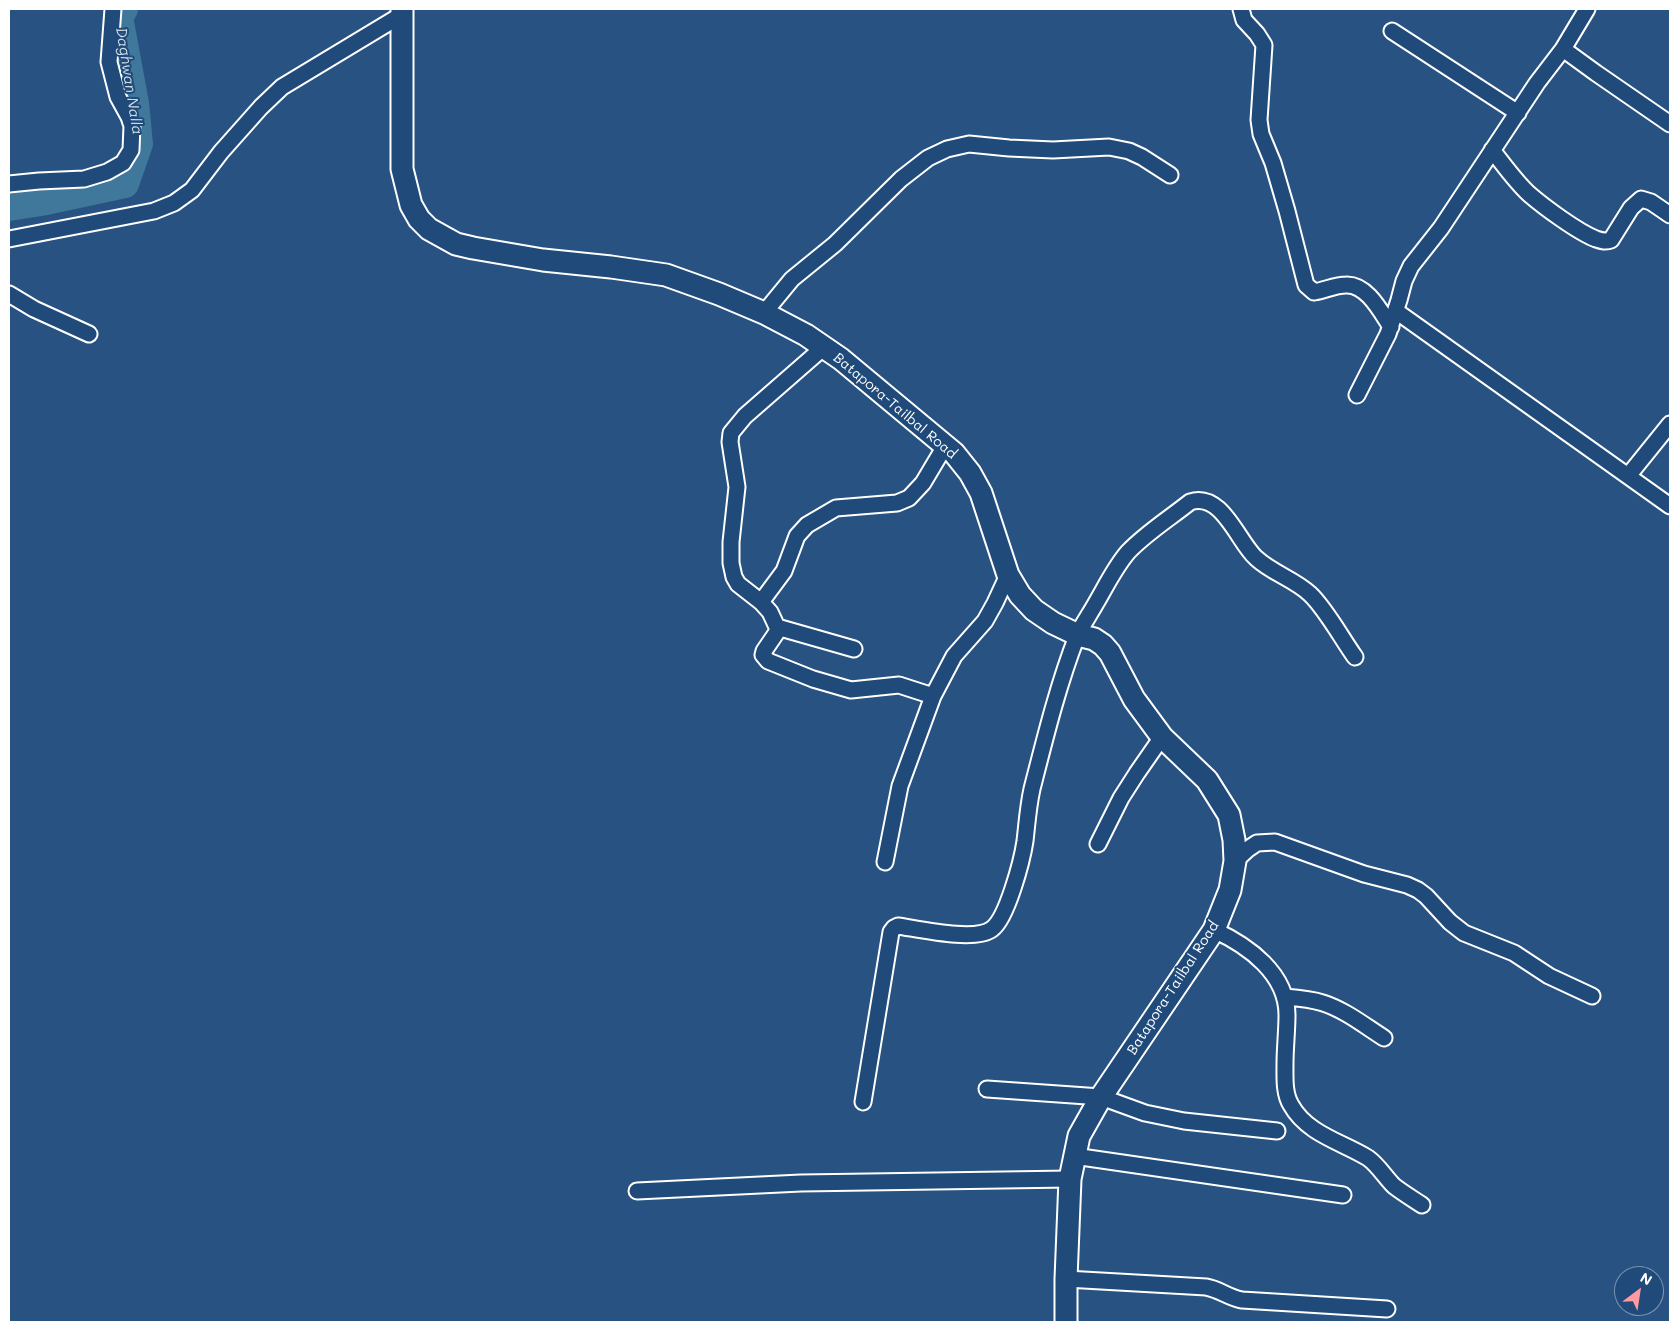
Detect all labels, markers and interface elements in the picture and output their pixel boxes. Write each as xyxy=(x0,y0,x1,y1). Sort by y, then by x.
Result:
water label: Daghwan Nalla xyxy=(112,26,146,136)
street label: Batapora-Tailbal Road xyxy=(830,350,960,462)
street label: Batapora-Tailbal Road xyxy=(1124,918,1222,1058)
north arrow xyxy=(1614,1266,1664,1316)
text: N xyxy=(1637,1268,1656,1289)

